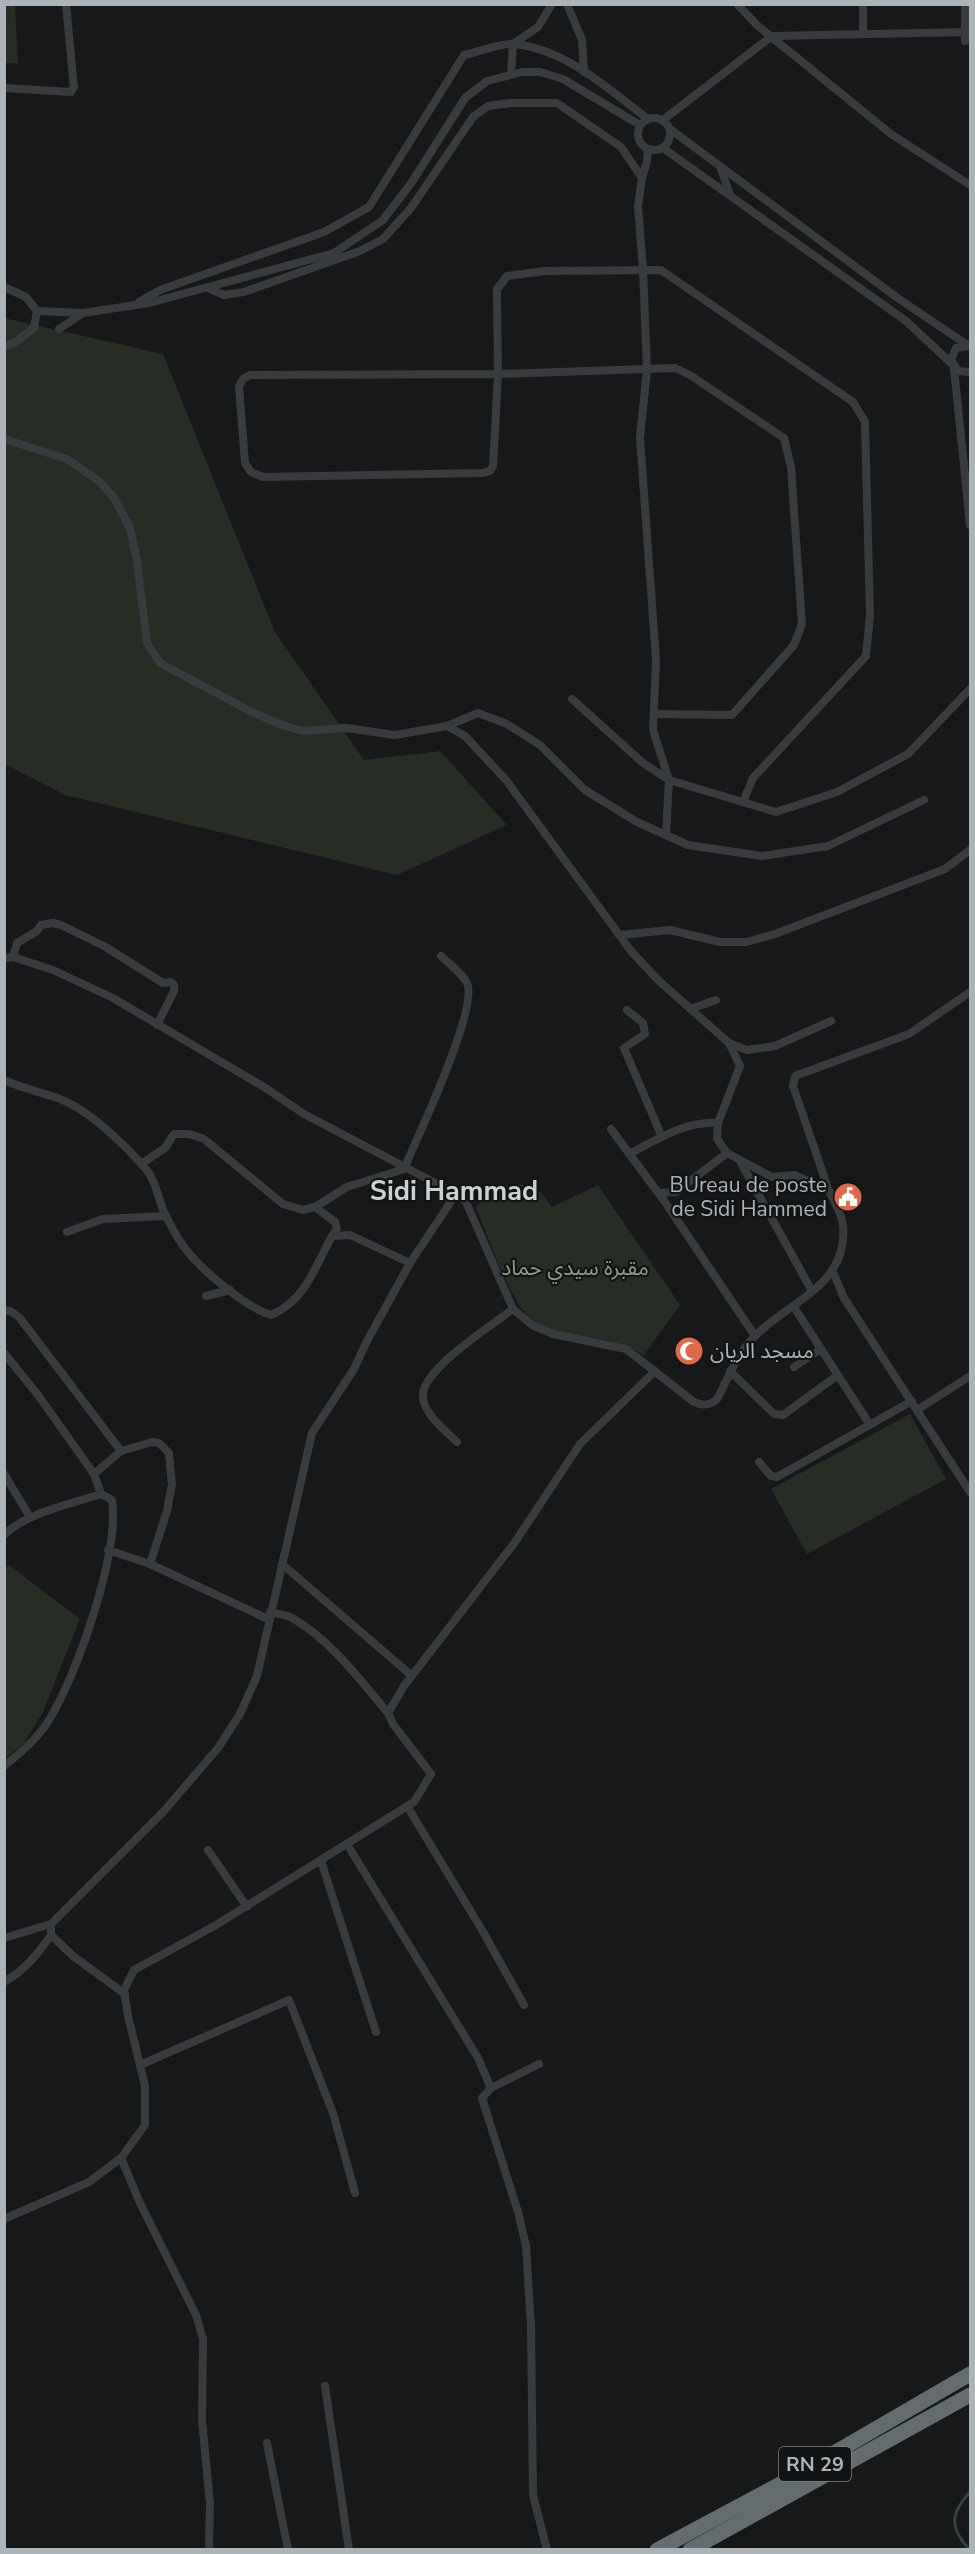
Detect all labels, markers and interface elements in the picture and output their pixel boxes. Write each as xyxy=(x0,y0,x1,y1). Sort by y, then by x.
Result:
place label: BUreau de poste de Sidi Hammed xyxy=(670,1171,827,1223)
district label: Sidi Hammad xyxy=(370,1173,538,1210)
public building icon: BUreau de poste de Sidi Hammed xyxy=(832,1181,864,1213)
park label: مقبرة سيدي حماد xyxy=(501,1254,649,1284)
mosque icon: مسجد الريان xyxy=(673,1335,705,1367)
place label: مسجد الريان xyxy=(710,1337,814,1365)
road number: RN 29 xyxy=(779,2447,851,2481)

